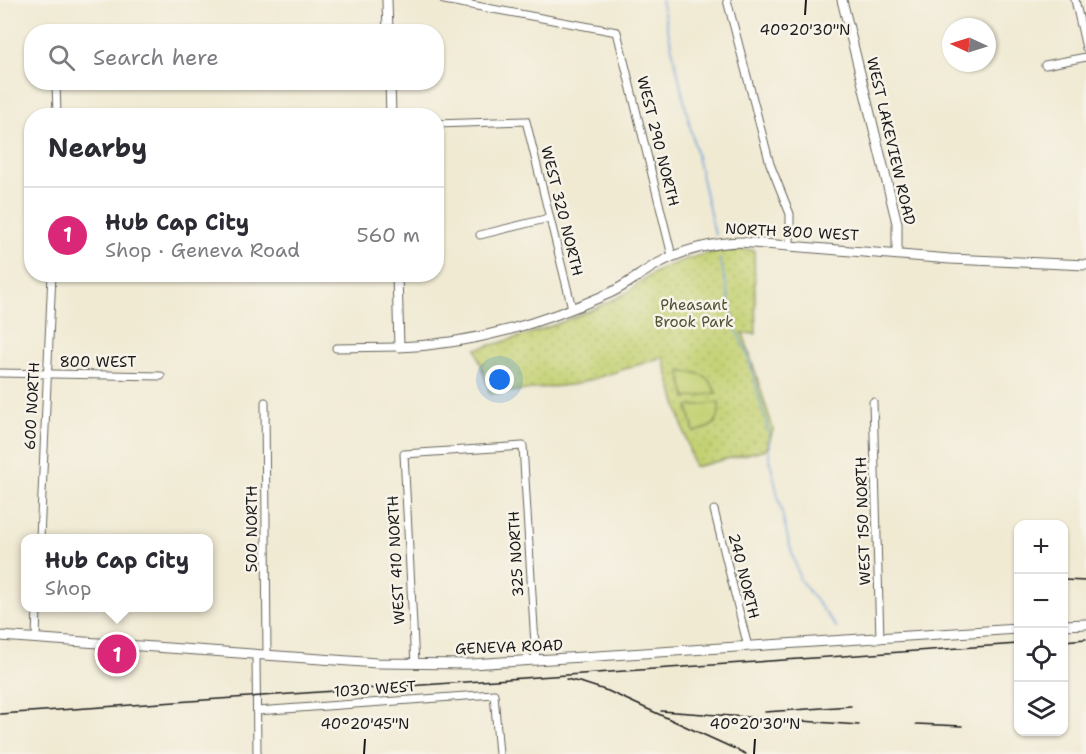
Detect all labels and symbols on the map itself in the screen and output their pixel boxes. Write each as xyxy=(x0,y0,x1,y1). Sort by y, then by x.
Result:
north arrow xyxy=(942,18,996,72)
text: 40°20'30"N xyxy=(760,20,850,40)
street label: WEST LAKEVIEW ROAD xyxy=(862,55,920,227)
street label: WEST 290 NORTH xyxy=(632,74,684,208)
street label: WEST 320 NORTH xyxy=(536,144,588,278)
street label: NORTH 800 WEST xyxy=(724,219,860,245)
park label: Pheasant Brook Park xyxy=(654,295,734,332)
street label: 800 WEST xyxy=(59,352,137,372)
street label: 600 NORTH xyxy=(20,362,44,450)
your location xyxy=(485,365,514,394)
street label: WEST 150 NORTH xyxy=(851,456,875,586)
street label: 500 NORTH xyxy=(242,486,262,572)
street label: WEST 410 NORTH xyxy=(383,495,409,625)
street label: 325 NORTH xyxy=(504,511,528,597)
street label: 240 NORTH xyxy=(724,531,764,621)
pin: 1 xyxy=(98,632,136,676)
street label: GENEVA ROAD xyxy=(455,635,563,659)
street label: 1030 WEST xyxy=(333,676,417,702)
text: 40°20'45"N xyxy=(320,714,410,734)
text: 40°20'30"N xyxy=(710,714,800,734)

